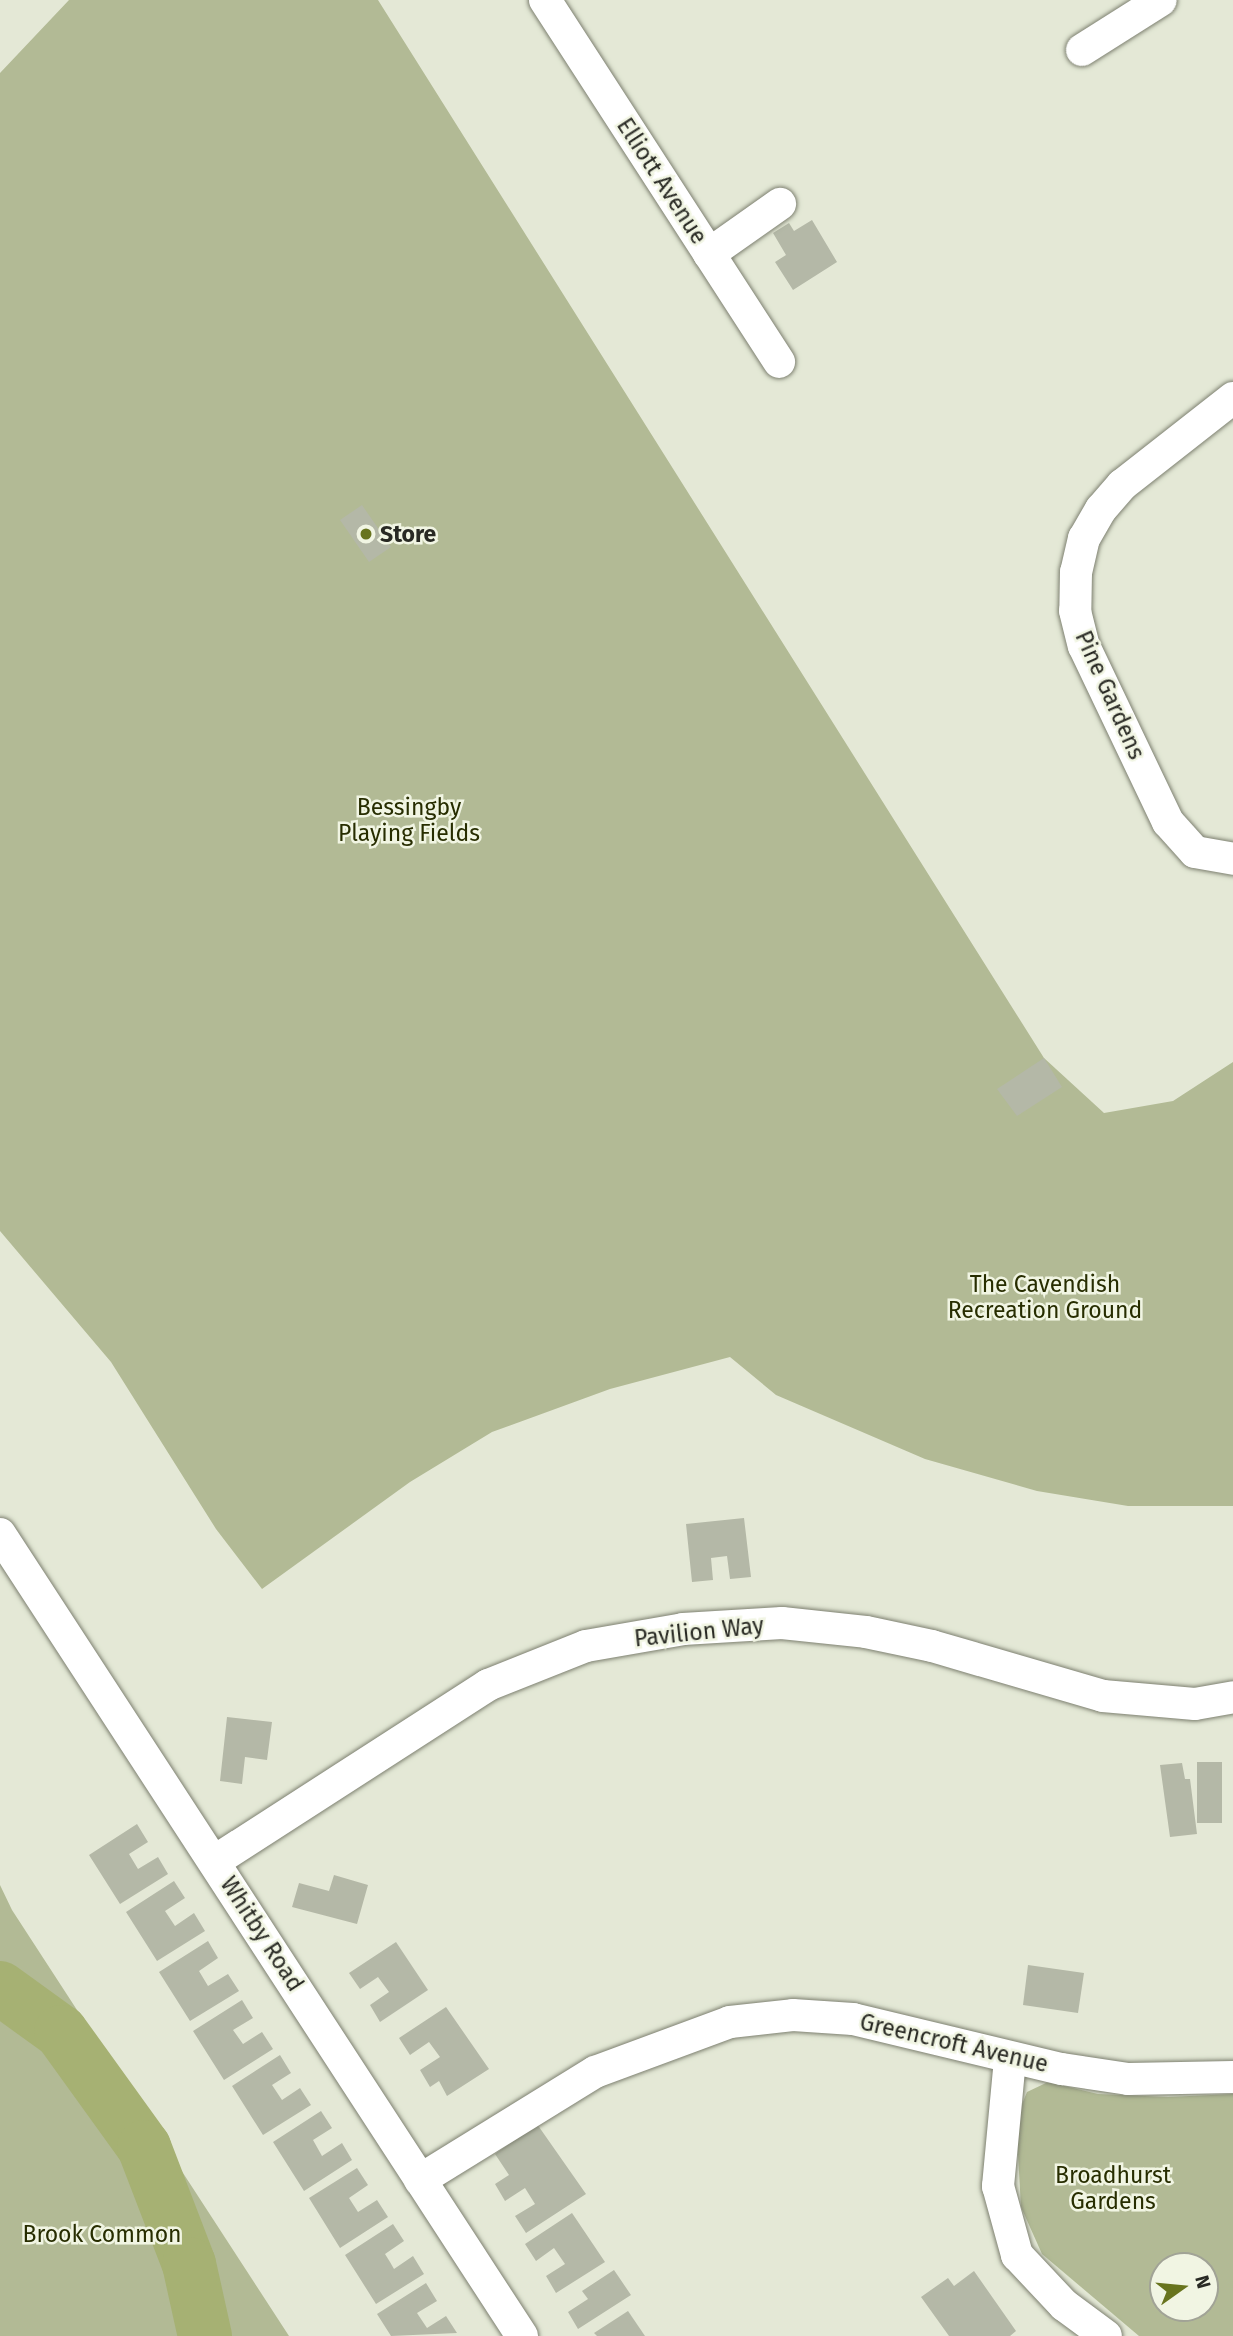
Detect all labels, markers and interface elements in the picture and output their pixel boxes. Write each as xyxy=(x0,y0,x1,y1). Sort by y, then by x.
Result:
street label: Elliott Avenue xyxy=(611,113,713,249)
place label: Store xyxy=(380,520,436,548)
marker: Store xyxy=(358,526,374,542)
street label: Pine Gardens xyxy=(1069,626,1151,764)
park label: Bessingby Playing Fields xyxy=(338,793,480,847)
park label: The Cavendish Recreation Ground xyxy=(948,1270,1142,1324)
street label: Pavilion Way xyxy=(633,1611,765,1653)
street label: Whitby Road xyxy=(215,1871,309,1997)
street label: Greencroft Avenue xyxy=(857,2008,1051,2078)
park label: Broadhurst Gardens xyxy=(1055,2161,1171,2215)
park label: Brook Common xyxy=(22,2220,182,2248)
north arrow xyxy=(1149,2252,1219,2322)
text: N xyxy=(1190,2273,1216,2291)

